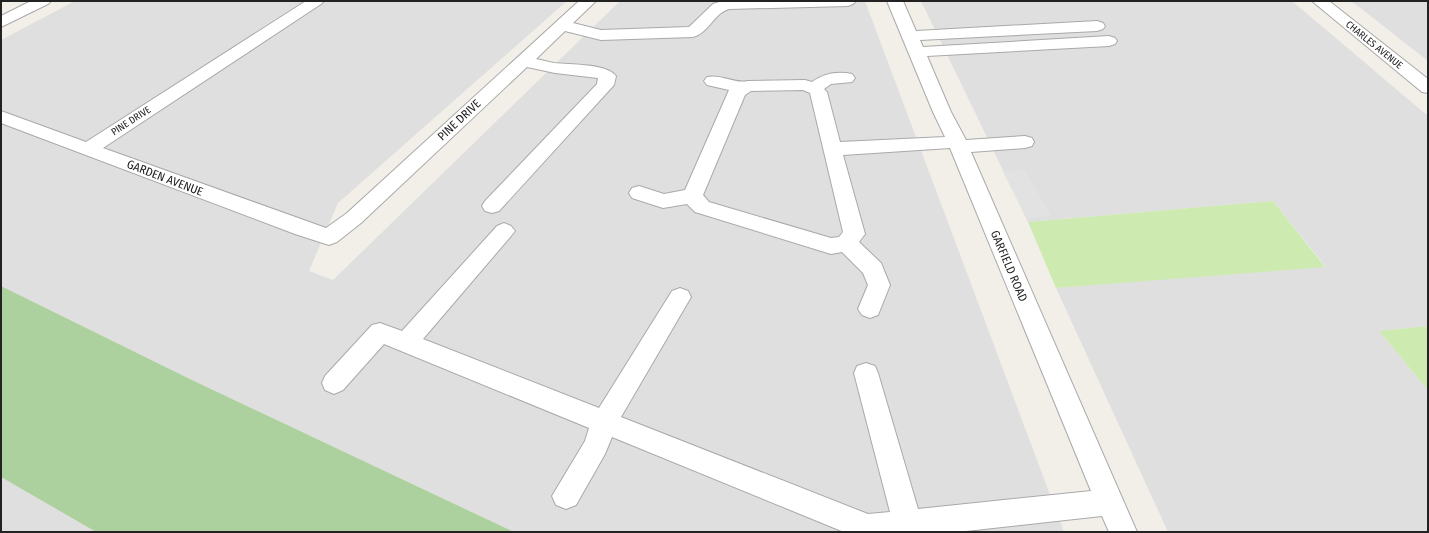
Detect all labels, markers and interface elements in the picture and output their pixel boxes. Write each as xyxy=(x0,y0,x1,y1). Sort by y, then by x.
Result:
street label: CHARLES AVENUE xyxy=(1343,18,1405,72)
street label: PINE DRIVE xyxy=(435,96,484,143)
street label: PINE DRIVE xyxy=(109,104,153,138)
street label: GARDEN AVENUE xyxy=(125,157,205,199)
street label: GARFIELD ROAD xyxy=(988,228,1030,304)

